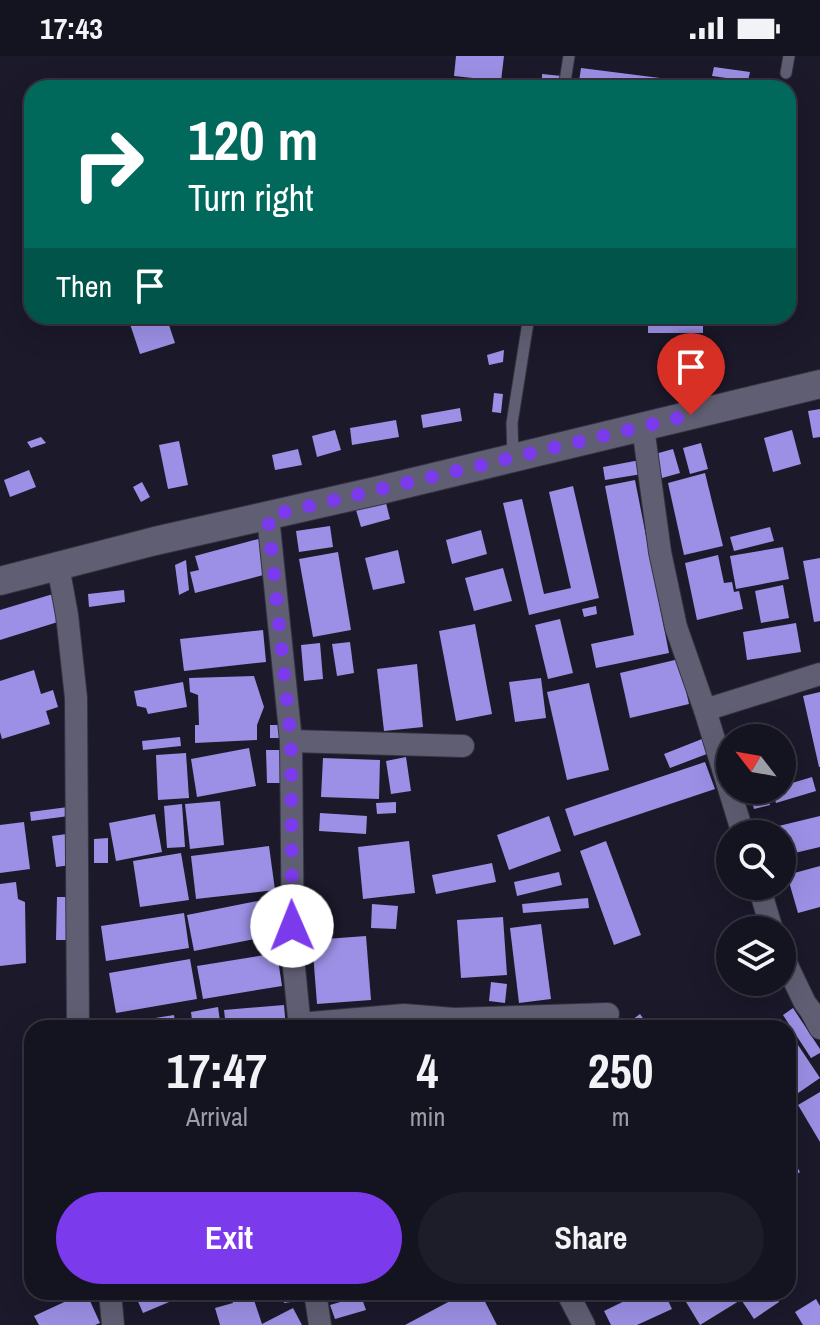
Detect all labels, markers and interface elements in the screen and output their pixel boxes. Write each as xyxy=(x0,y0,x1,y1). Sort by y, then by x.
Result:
text: 17:43 xyxy=(40,8,103,48)
text: 120 m xyxy=(188,102,318,177)
icon: right xyxy=(56,112,160,216)
text: Turn right xyxy=(188,174,313,222)
icon: arrive xyxy=(128,264,172,308)
text: Then xyxy=(56,266,112,306)
pin xyxy=(657,333,725,415)
icon: arrive xyxy=(669,345,713,389)
north arrow xyxy=(716,724,796,804)
map controls xyxy=(716,724,796,996)
button: search xyxy=(716,820,796,900)
position arrow xyxy=(250,884,334,968)
button: layers xyxy=(716,916,796,996)
text: 17:47 xyxy=(167,1038,267,1103)
text: 4 xyxy=(417,1038,438,1103)
text: 250 xyxy=(588,1038,653,1103)
text: Arrival xyxy=(186,1099,248,1134)
text: min xyxy=(410,1099,445,1134)
text: m xyxy=(612,1099,630,1134)
button: Exit xyxy=(56,1192,402,1284)
button: Share xyxy=(418,1192,764,1284)

